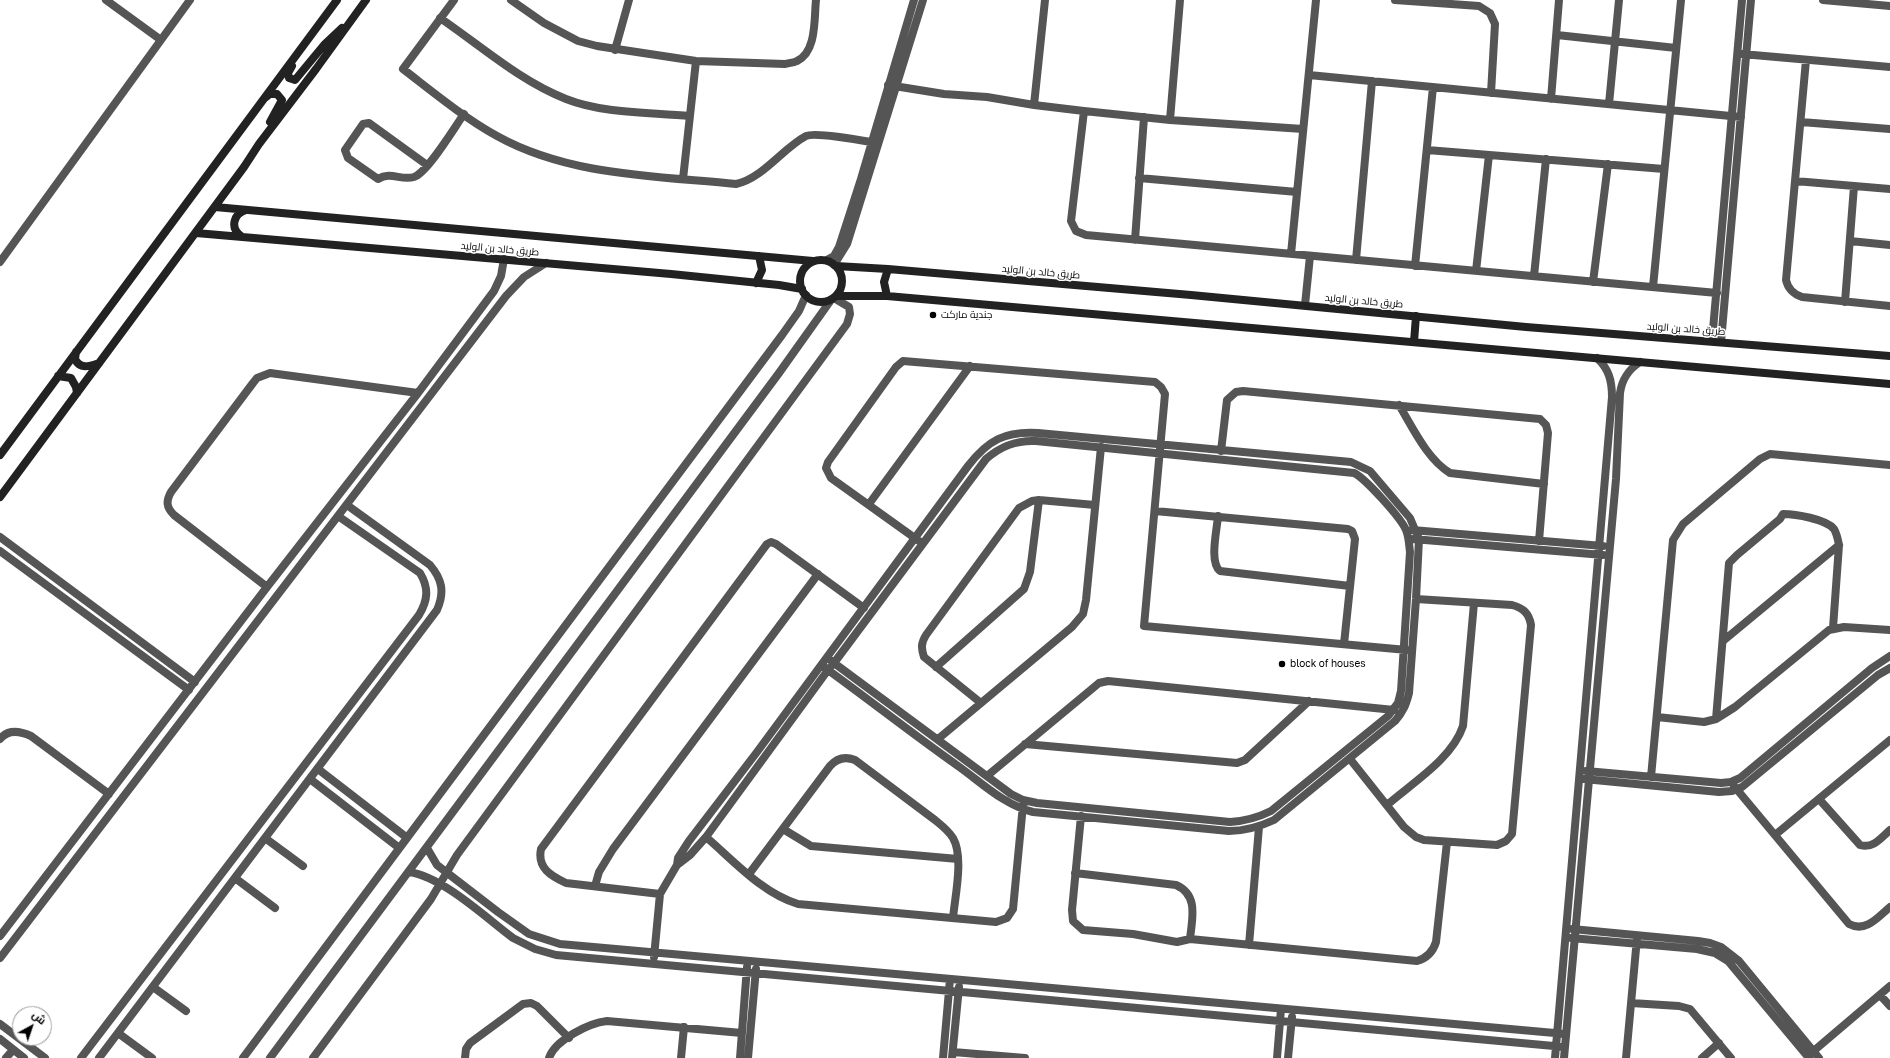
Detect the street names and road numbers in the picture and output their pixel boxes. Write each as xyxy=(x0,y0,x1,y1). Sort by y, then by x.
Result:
street label: طريق خالد بن الوليد xyxy=(460,240,540,258)
street label: طريق خالد بن الوليد xyxy=(1001,263,1081,281)
street label: طريق خالد بن الوليد xyxy=(1324,292,1404,310)
street label: طريق خالد بن الوليد xyxy=(1646,320,1726,338)

